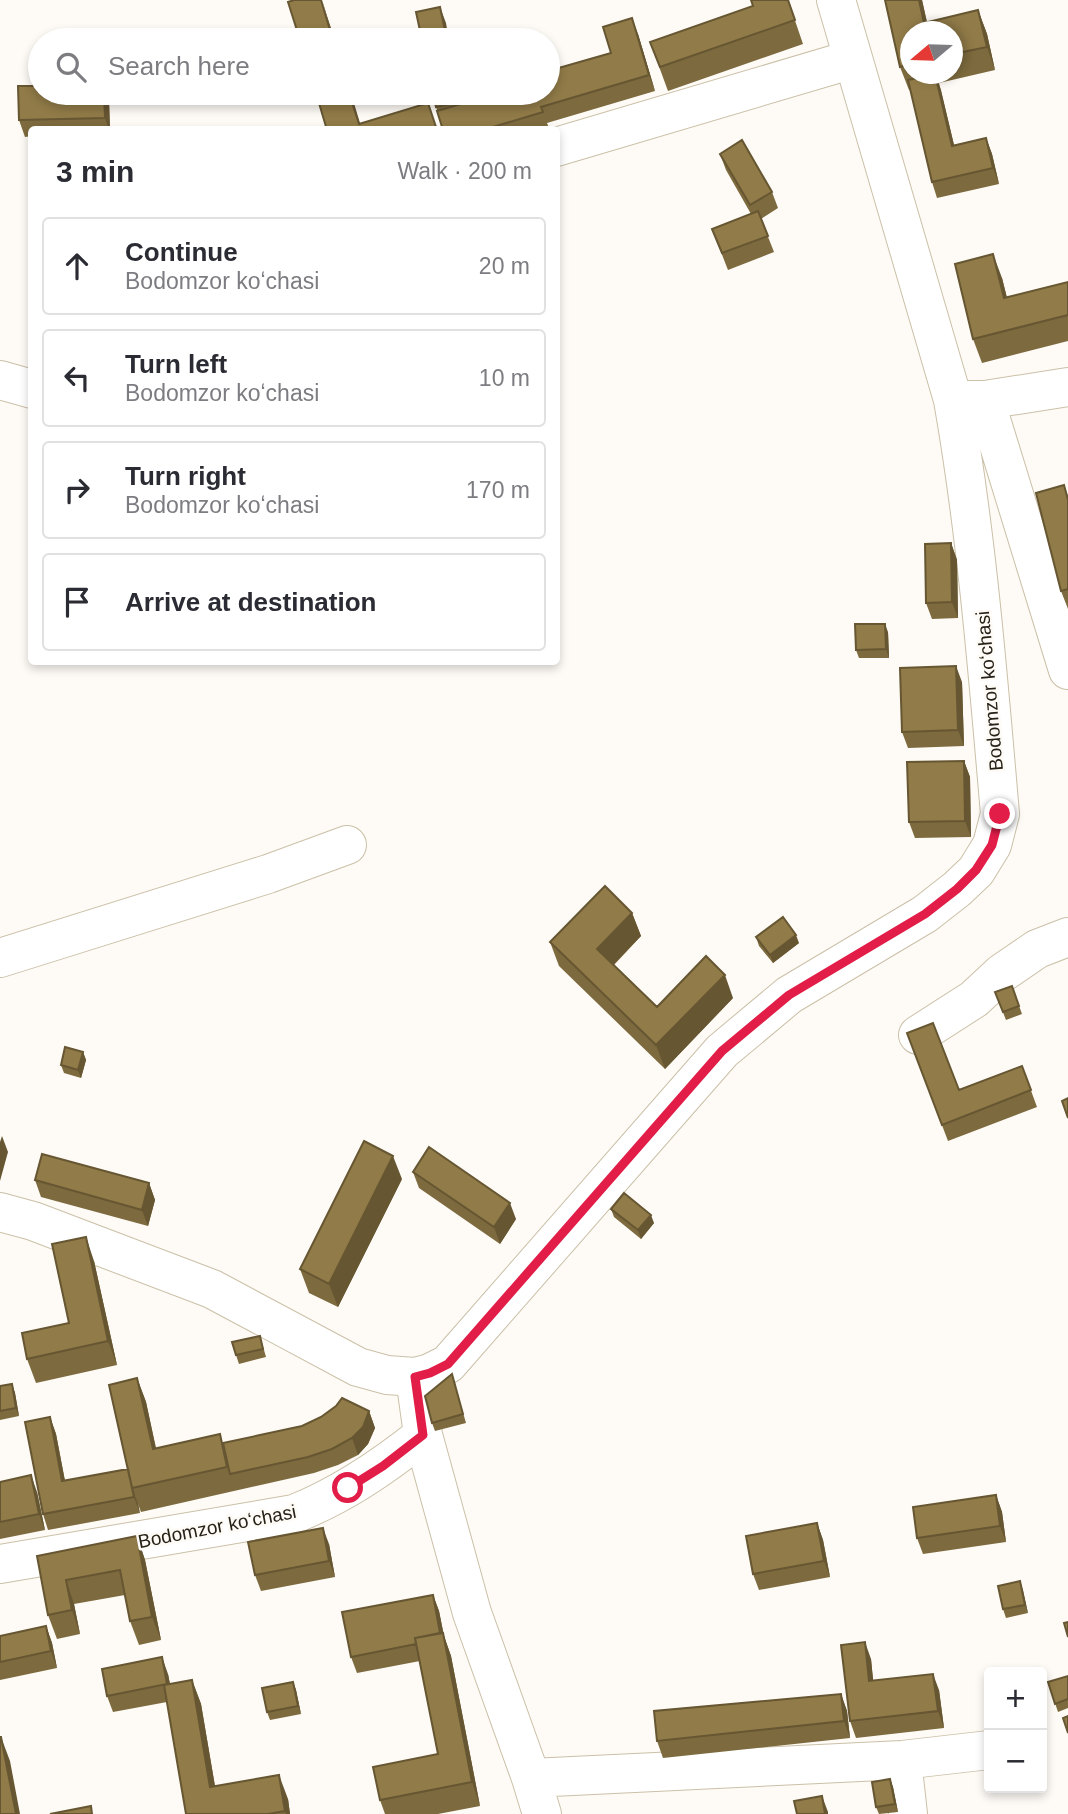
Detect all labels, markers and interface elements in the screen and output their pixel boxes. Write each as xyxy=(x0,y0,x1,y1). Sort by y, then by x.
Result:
north arrow xyxy=(900,21,963,84)
search box xyxy=(28,28,560,105)
icon: search xyxy=(52,48,90,86)
text: Search here xyxy=(108,51,250,81)
text: 3 min xyxy=(56,155,134,188)
text: Walk · 200 m xyxy=(397,158,532,184)
text: Continue xyxy=(125,237,238,267)
icon: ahead xyxy=(58,247,96,285)
text: 20 m xyxy=(479,253,530,279)
text: Bodomzor koʻchasi xyxy=(125,268,319,294)
text: Turn left xyxy=(125,349,227,379)
icon: left xyxy=(58,359,96,397)
text: 10 m xyxy=(479,365,530,391)
text: Bodomzor koʻchasi xyxy=(125,380,319,406)
text: Turn right xyxy=(125,461,246,491)
icon: right xyxy=(58,471,96,509)
text: 170 m xyxy=(466,477,530,503)
text: Bodomzor koʻchasi xyxy=(125,492,319,518)
icon: arrive xyxy=(58,583,96,621)
text: Arrive at destination xyxy=(125,587,376,617)
street label: Bodomzor koʻchasi xyxy=(972,610,1007,772)
route end xyxy=(984,798,1015,829)
route start xyxy=(332,1472,363,1503)
street label: Bodomzor koʻchasi xyxy=(136,1501,298,1552)
map controls xyxy=(984,1667,1047,1793)
button: + xyxy=(984,1667,1047,1730)
button: − xyxy=(984,1730,1047,1793)

